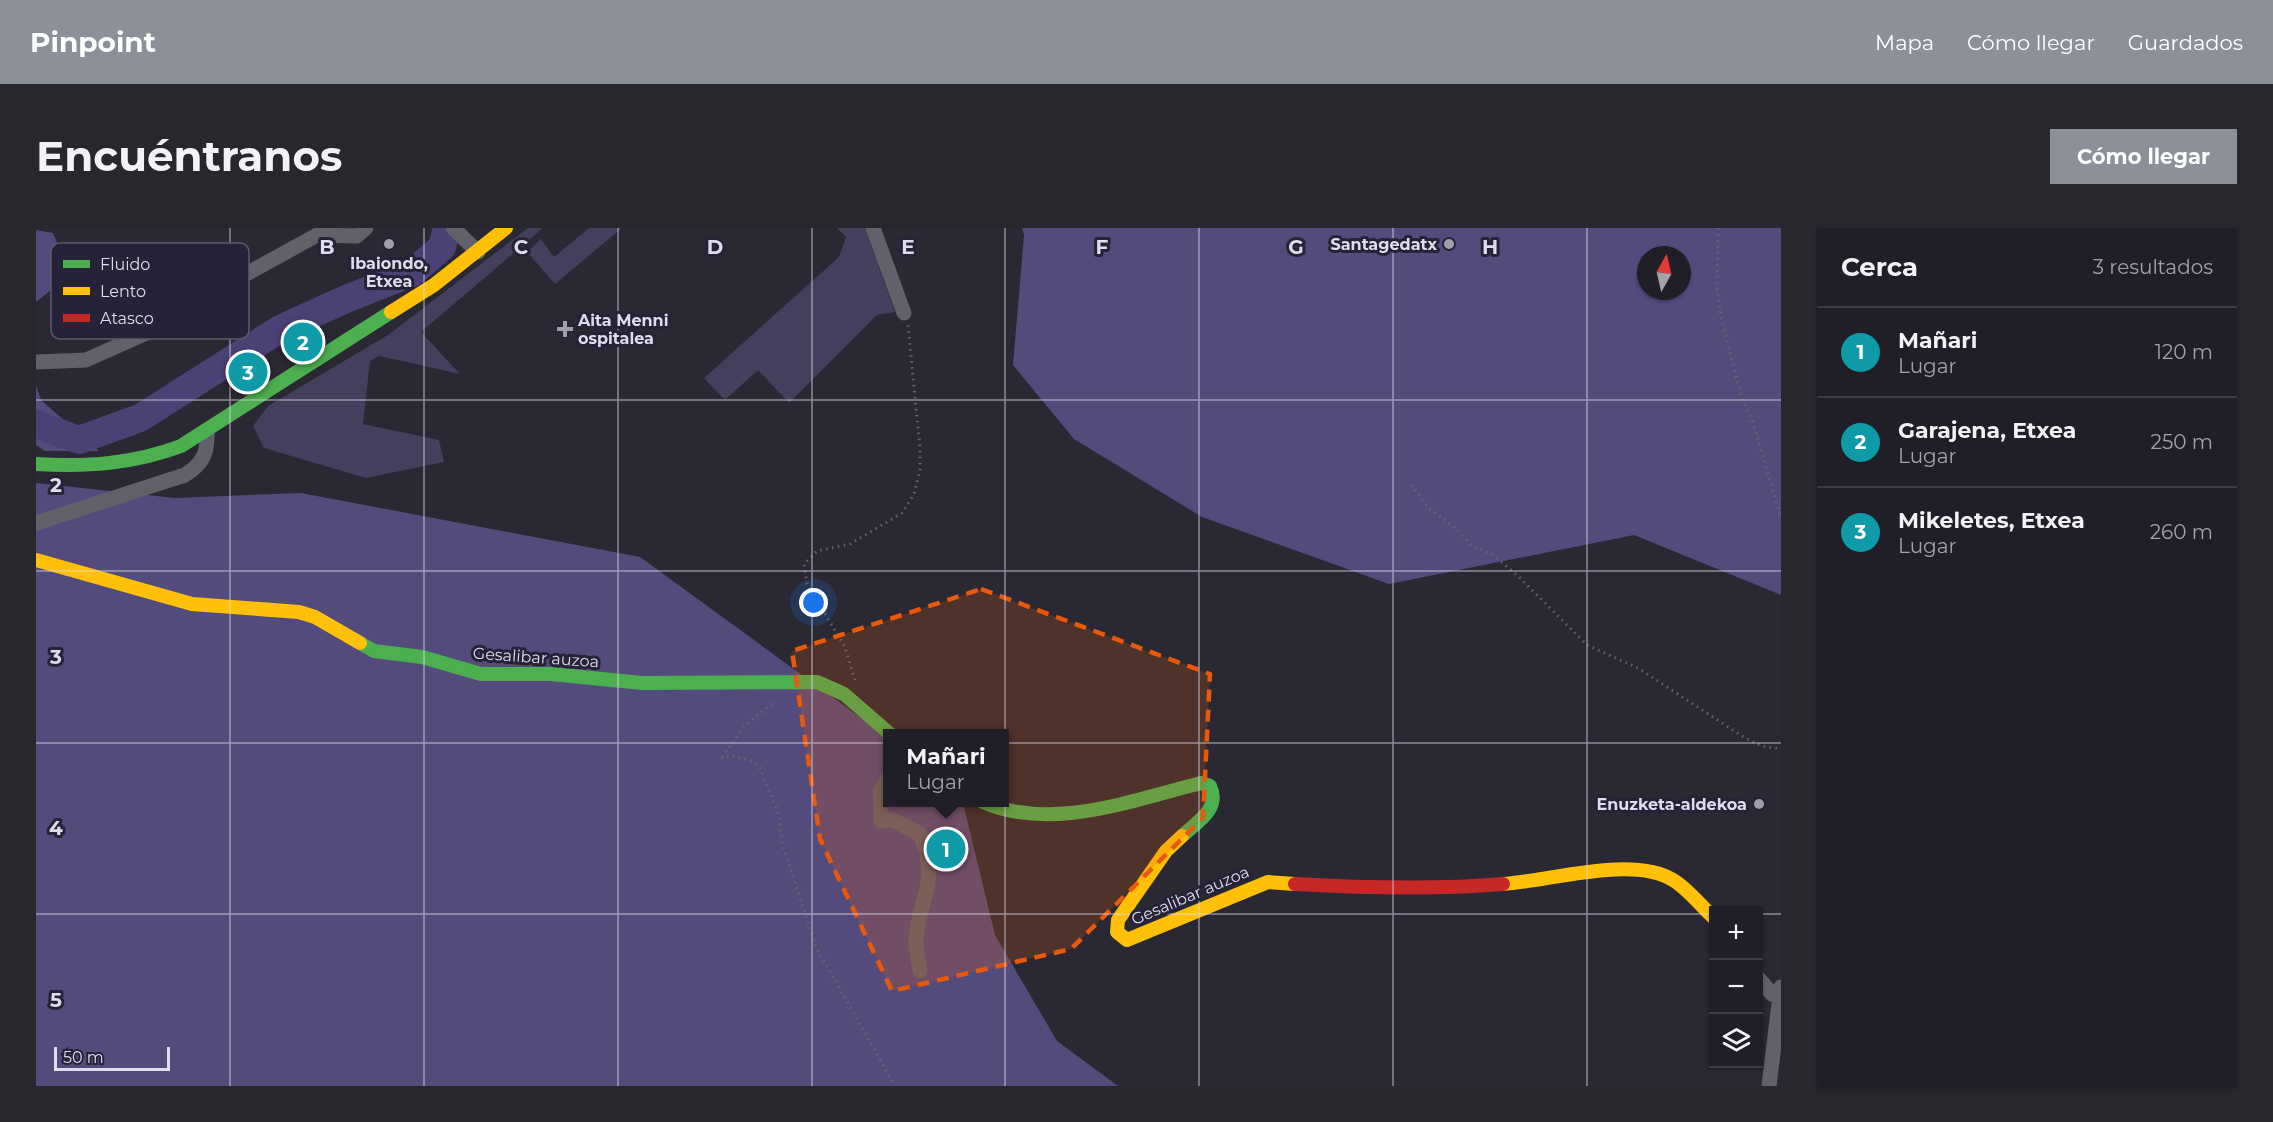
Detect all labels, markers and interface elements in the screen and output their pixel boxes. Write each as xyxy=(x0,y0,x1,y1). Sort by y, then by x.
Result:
text: Pinpoint xyxy=(30,25,156,59)
text: Mapa xyxy=(1875,30,1934,55)
text: Cómo llegar xyxy=(1967,30,2095,55)
text: Guardados xyxy=(2128,30,2243,55)
button: Cómo llegar xyxy=(2050,129,2237,184)
text: Encuéntranos xyxy=(36,130,342,182)
text: B xyxy=(319,235,335,259)
text: C xyxy=(514,235,529,259)
text: D xyxy=(707,235,723,259)
text: E xyxy=(901,235,915,259)
text: F xyxy=(1096,235,1109,259)
text: G xyxy=(1288,235,1304,259)
place label: Santagedatx xyxy=(1331,235,1437,254)
text: H xyxy=(1482,235,1498,259)
marker: Ibaiondo, Etxea xyxy=(382,237,396,251)
marker: Santagedatx xyxy=(1442,237,1456,251)
legend xyxy=(51,243,249,339)
north arrow xyxy=(1637,246,1691,300)
text: Cerca xyxy=(1841,251,1918,283)
place label: Ibaiondo, Etxea xyxy=(350,254,428,291)
text: Fluido xyxy=(100,255,150,274)
text: 3 resultados xyxy=(2093,255,2213,279)
text: Lento xyxy=(100,282,146,301)
text: Atasco xyxy=(100,309,154,328)
place label: Aita Menni ospitalea xyxy=(577,311,668,348)
pin: 2 xyxy=(284,320,322,364)
marker: Aita Menni ospitalea xyxy=(556,320,574,338)
text: Mañari xyxy=(1898,327,1977,354)
text: 1 xyxy=(1857,340,1864,364)
text: 120 m xyxy=(2155,340,2213,364)
pin: 3 xyxy=(228,350,268,394)
text: Lugar xyxy=(1898,354,1957,378)
text: Garajena, Etxea xyxy=(1898,417,2076,444)
text: 2 xyxy=(1855,430,1866,454)
text: 250 m xyxy=(2151,430,2213,454)
text: Lugar xyxy=(1898,444,1957,468)
text: 2 xyxy=(50,473,62,497)
text: Mikeletes, Etxea xyxy=(1898,507,2085,534)
text: 3 xyxy=(1855,520,1866,544)
text: 260 m xyxy=(2150,520,2213,544)
text: Lugar xyxy=(1898,534,1957,558)
your location xyxy=(799,588,828,617)
street label: Gesalibar auzoa xyxy=(472,644,600,671)
text: 3 xyxy=(49,645,62,669)
popup xyxy=(883,729,1009,807)
text: Mañari xyxy=(906,743,986,770)
text: Lugar xyxy=(906,770,965,794)
place label: Enuzketa-aldekoa xyxy=(1596,795,1747,814)
marker: Enuzketa-aldekoa xyxy=(1752,797,1766,811)
text: 4 xyxy=(49,816,63,840)
pin: 1 xyxy=(926,826,966,872)
street label: Gesalibar auzoa xyxy=(1128,862,1252,929)
map controls xyxy=(1709,906,1763,1068)
button: + xyxy=(1709,906,1763,960)
button: − xyxy=(1709,960,1763,1014)
text: 5 xyxy=(50,988,62,1012)
button: layers xyxy=(1709,1014,1763,1068)
scale bar xyxy=(54,1044,170,1072)
text: 50 m xyxy=(63,1048,104,1067)

